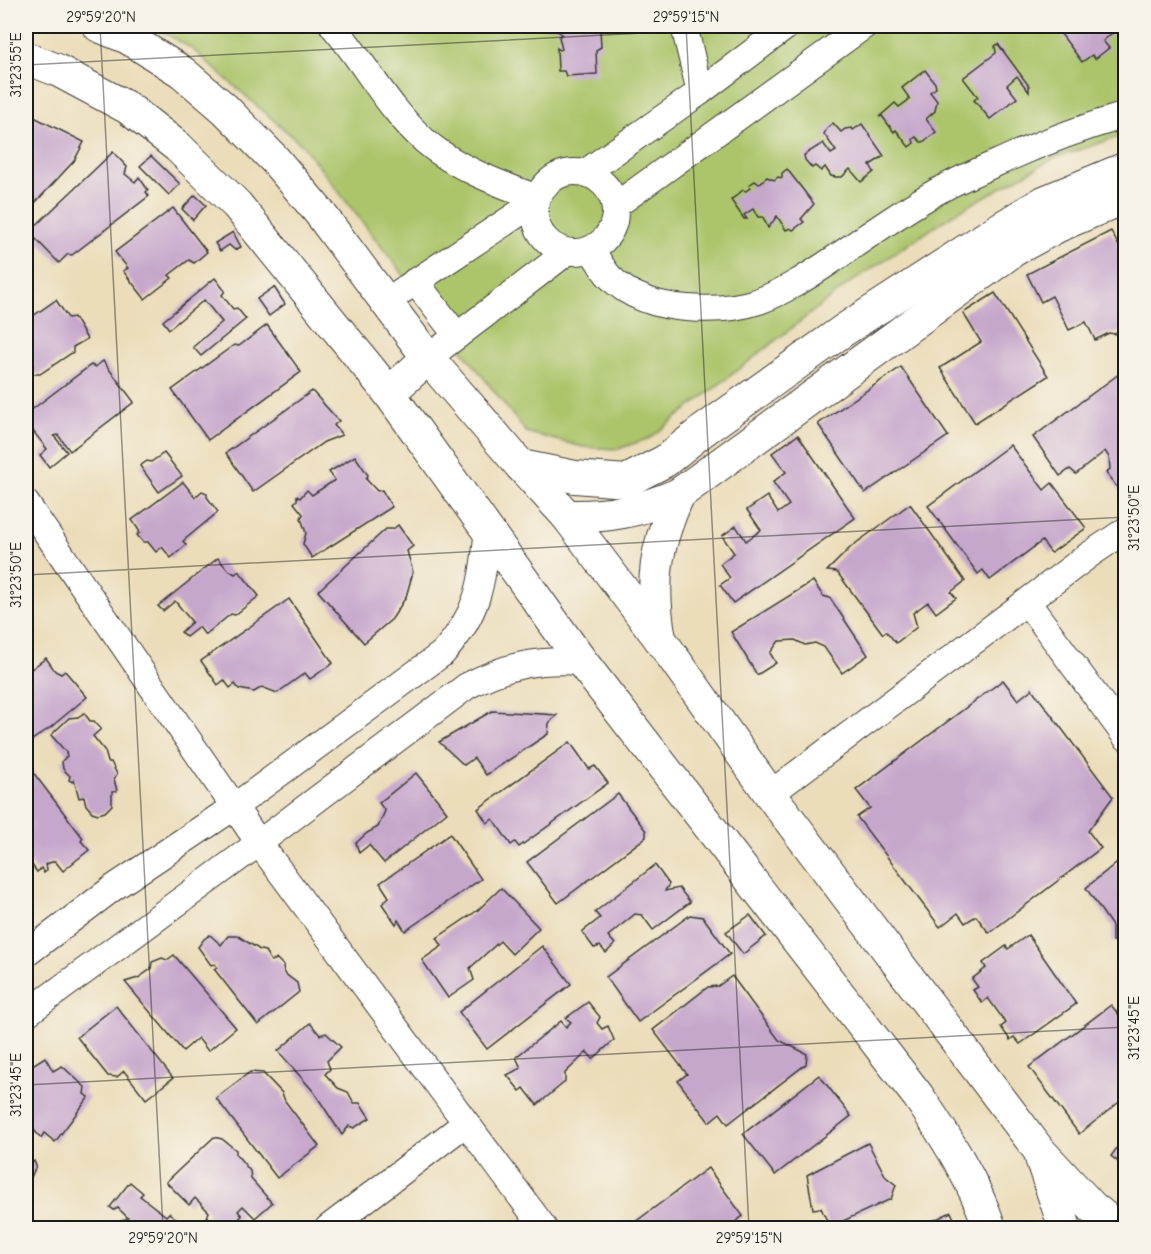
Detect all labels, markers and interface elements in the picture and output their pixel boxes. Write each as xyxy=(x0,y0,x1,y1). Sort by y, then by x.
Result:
text: 29°59'20"N xyxy=(66,8,136,26)
text: 29°59'15"N xyxy=(653,8,719,26)
text: 31°23'55"E xyxy=(7,32,25,98)
text: 31°23'50"E xyxy=(1125,485,1143,551)
text: 31°23'50"E xyxy=(7,542,25,608)
text: 31°23'45"E xyxy=(1125,996,1143,1060)
text: 31°23'45"E xyxy=(7,1053,25,1117)
text: 29°59'20"N xyxy=(128,1229,198,1247)
text: 29°59'15"N xyxy=(716,1229,782,1247)

